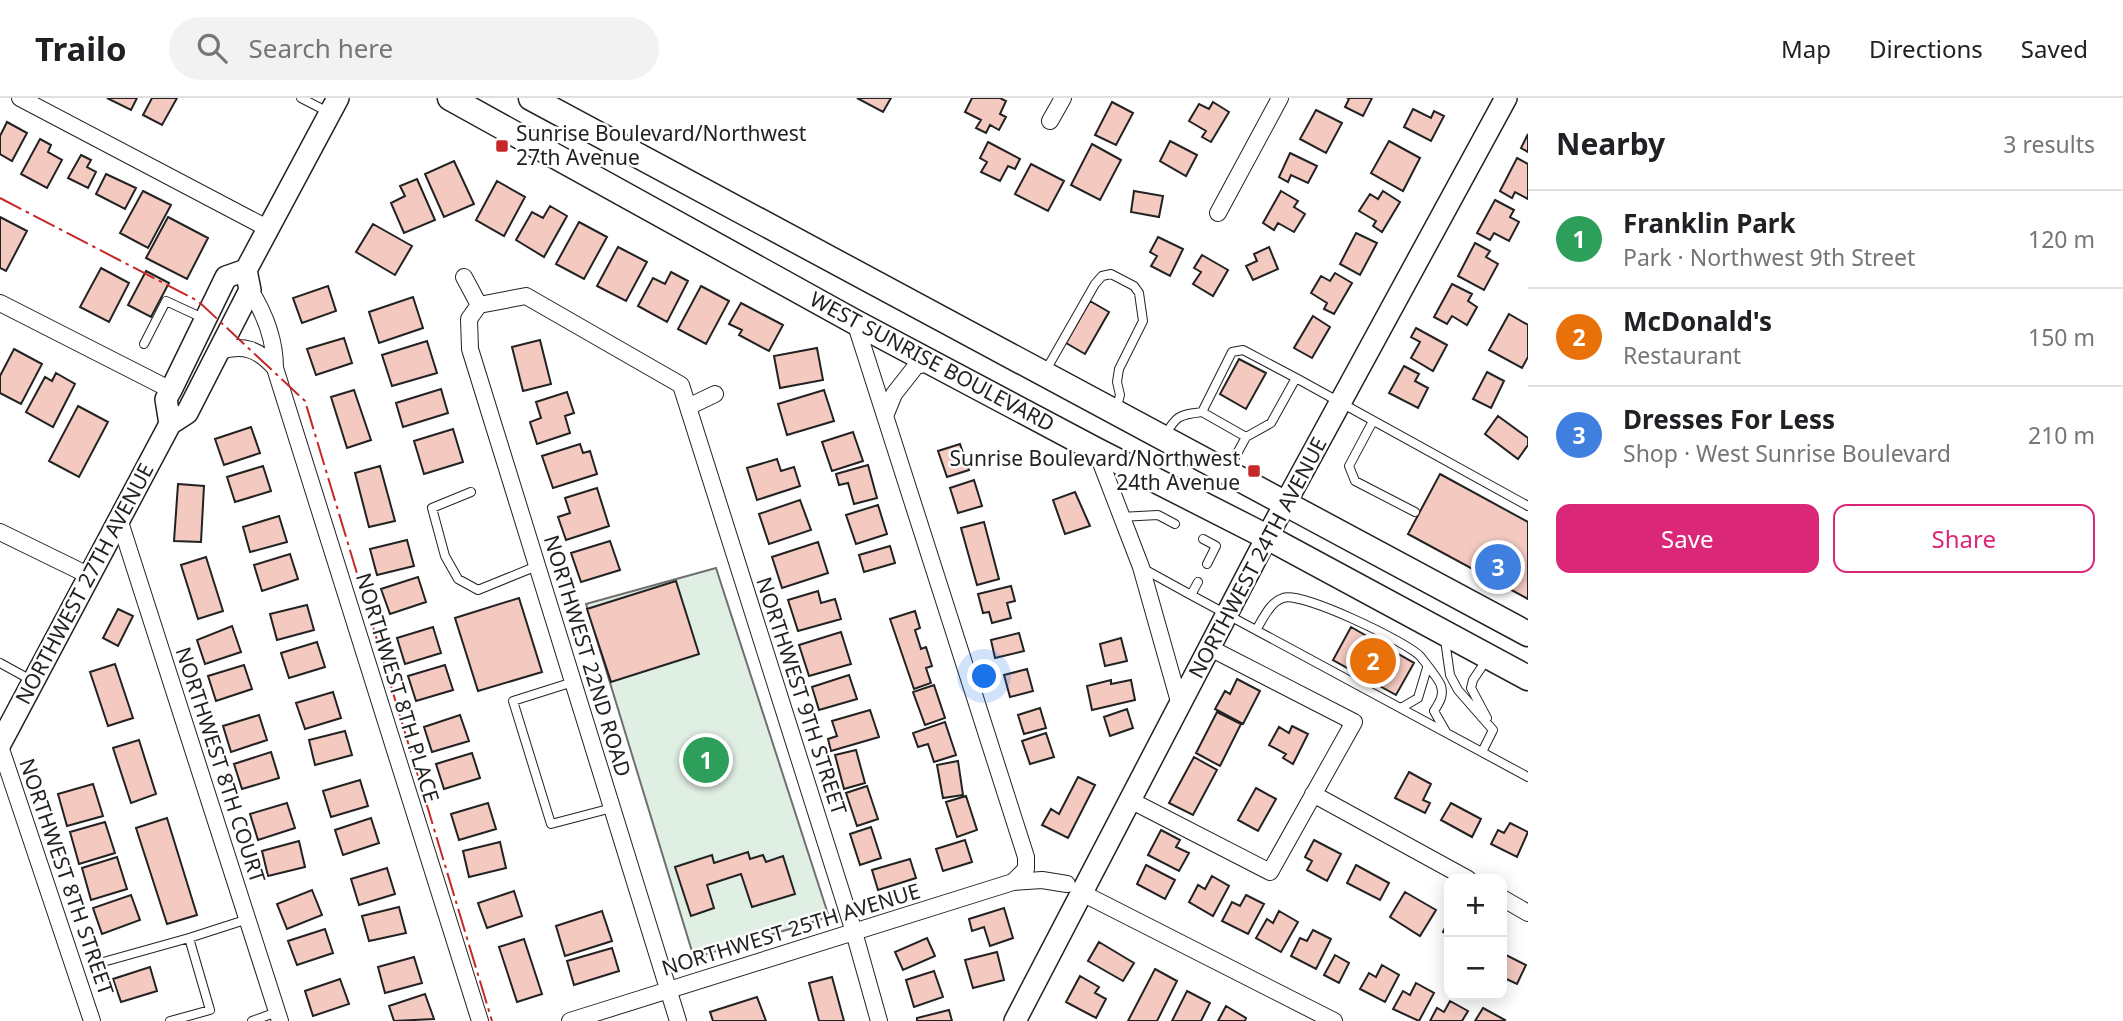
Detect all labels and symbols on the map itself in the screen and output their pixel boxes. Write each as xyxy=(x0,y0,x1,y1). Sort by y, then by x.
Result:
place label: Sunrise Boulevard/Northwest 27th Avenue xyxy=(516,119,807,171)
marker: Sunrise Boulevard/Northwest 27th Avenue xyxy=(494,138,510,154)
street label: WEST SUNRISE BOULEVARD xyxy=(805,285,1060,438)
street label: NORTHWEST 24TH AVENUE xyxy=(1182,432,1333,683)
place label: Sunrise Boulevard/Northwest 24th Avenue xyxy=(950,444,1240,496)
street label: NORTHWEST 27TH AVENUE xyxy=(9,458,160,709)
marker: Sunrise Boulevard/Northwest 24th Avenue xyxy=(1246,463,1262,479)
street label: NORTHWEST 22ND ROAD xyxy=(538,532,638,780)
pin: 3 xyxy=(1475,541,1521,593)
street label: NORTHWEST 8TH PLACE xyxy=(350,569,446,806)
street label: NORTHWEST 9TH STREET xyxy=(750,573,854,819)
pin: 2 xyxy=(1350,635,1396,687)
street label: NORTHWEST 8TH COURT xyxy=(170,643,272,887)
your location xyxy=(967,659,1001,693)
pin: 1 xyxy=(683,734,729,786)
street label: NORTHWEST 8TH STREET xyxy=(13,755,121,999)
street label: NORTHWEST 25TH AVENUE xyxy=(658,876,923,982)

